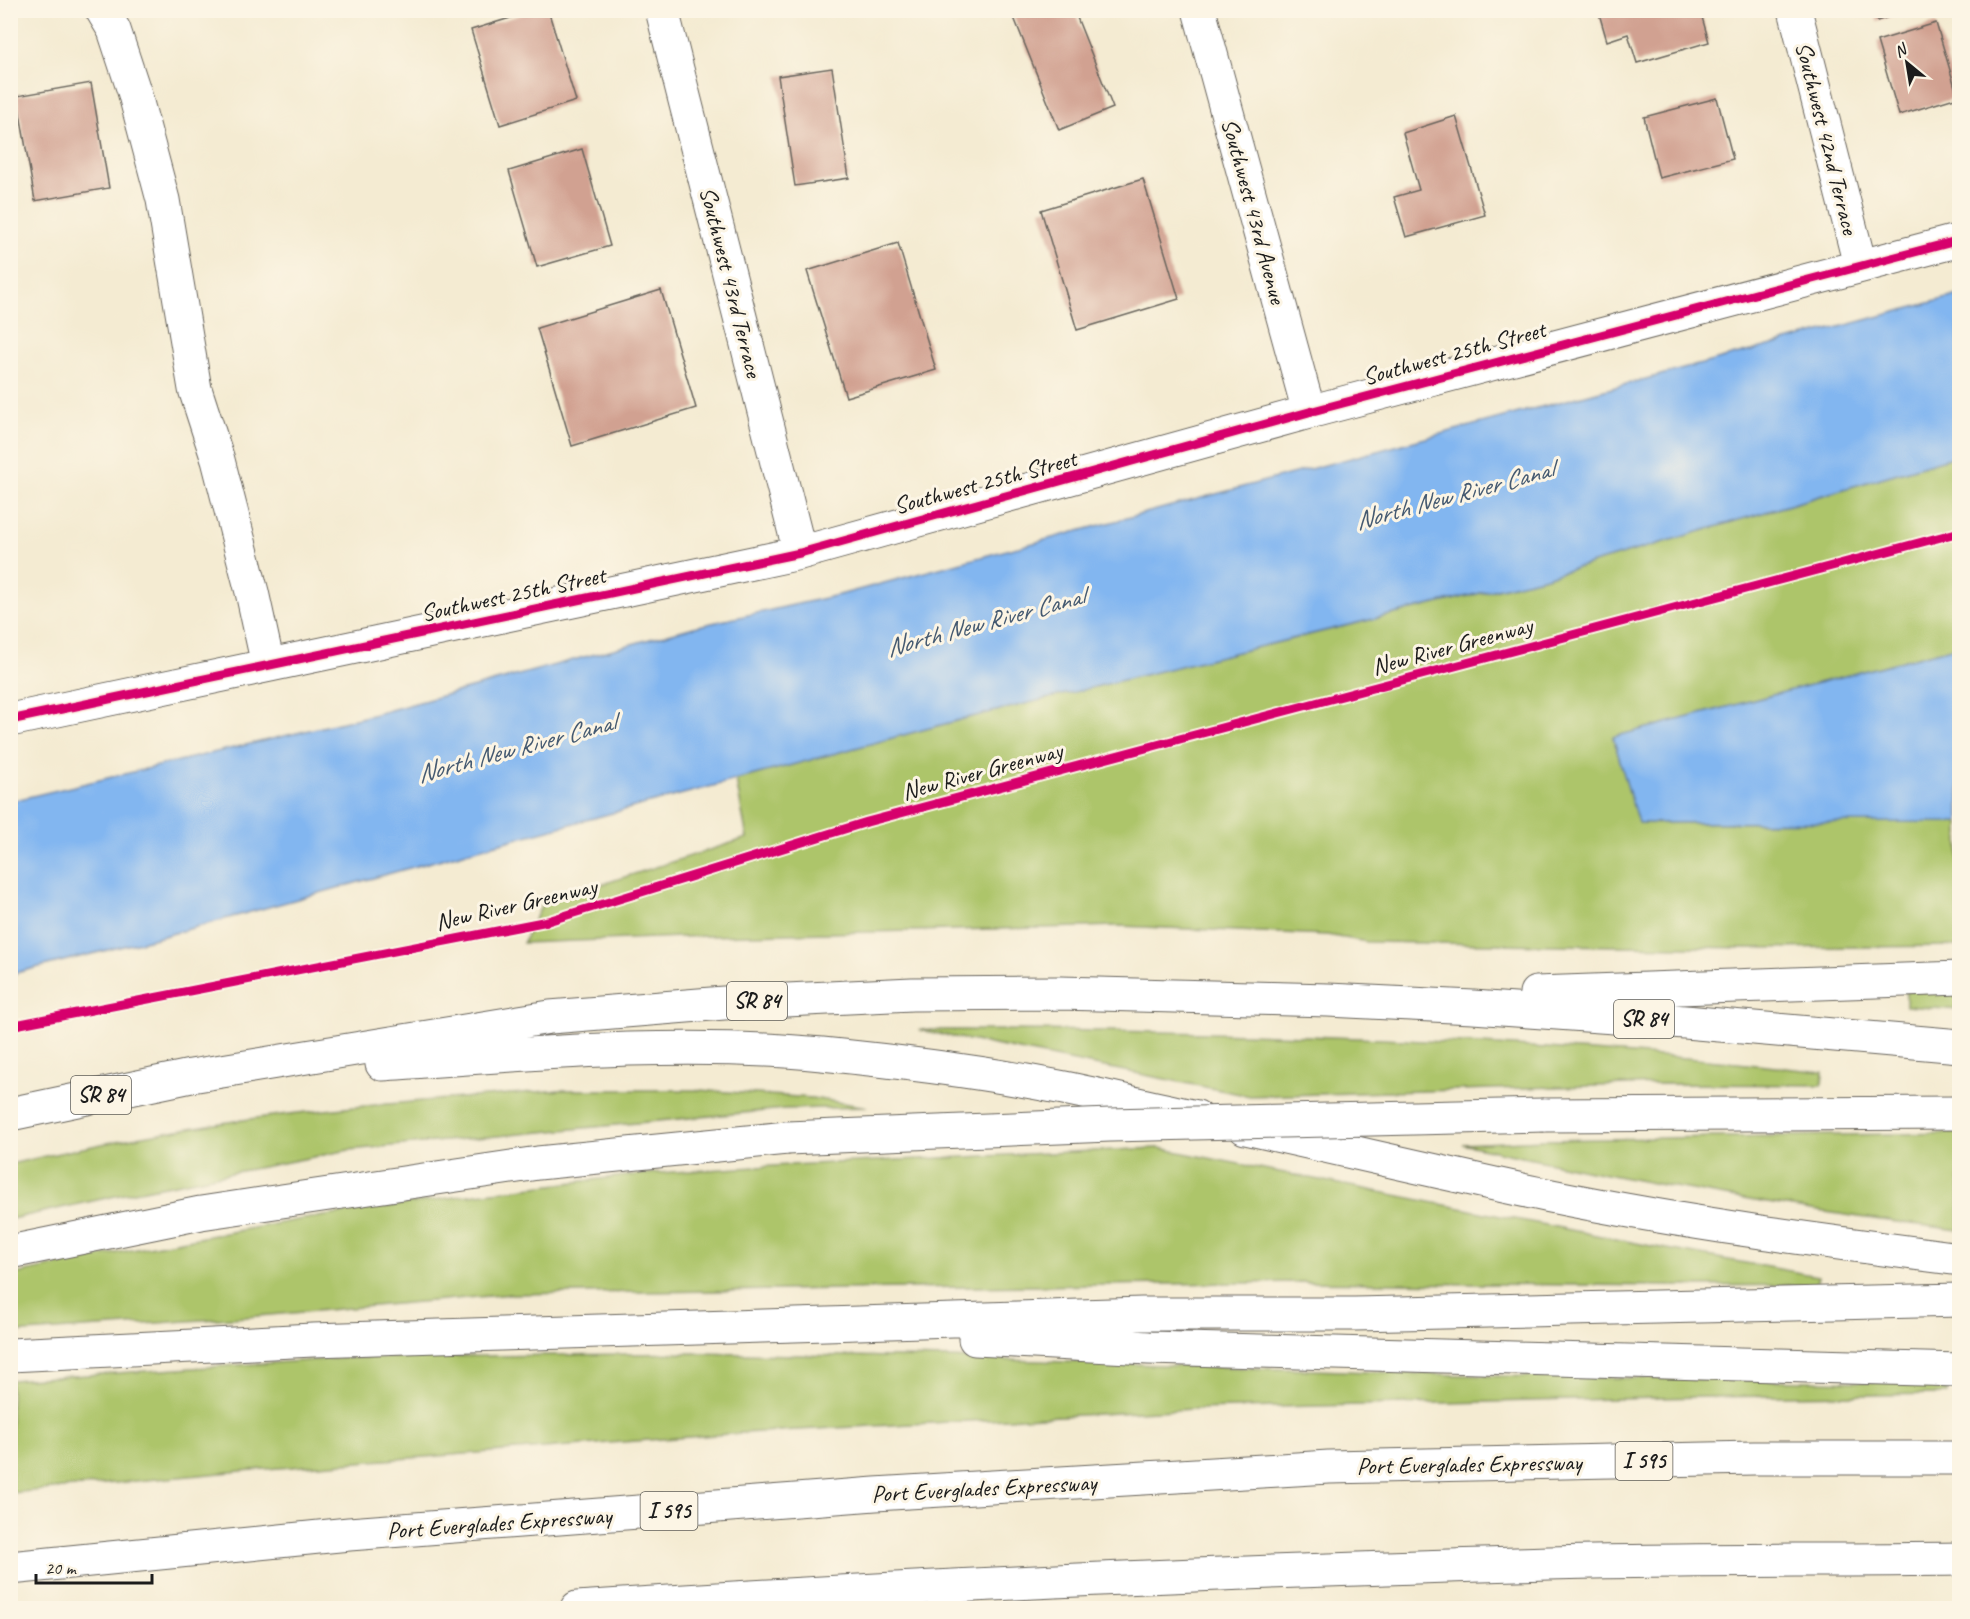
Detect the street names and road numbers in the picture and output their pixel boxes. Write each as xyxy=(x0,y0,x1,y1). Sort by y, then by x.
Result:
street label: Southwest 42nd Terrace xyxy=(1789,39,1866,239)
street label: Southwest 43rd Avenue xyxy=(1215,115,1294,309)
street label: Southwest 43rd Terrace xyxy=(693,184,770,382)
street label: Southwest 25th Street xyxy=(1359,314,1551,392)
street label: Southwest 25th Street xyxy=(890,443,1082,521)
street label: Southwest 25th Street xyxy=(418,559,610,628)
street label: New River Greenway xyxy=(1369,610,1537,682)
street label: New River Greenway xyxy=(899,735,1067,807)
street label: New River Greenway xyxy=(432,870,601,937)
road number: SR 84 xyxy=(727,982,787,1020)
road number: SR 84 xyxy=(1614,1000,1674,1038)
road number: SR 84 xyxy=(71,1076,131,1114)
road number: I 595 xyxy=(1616,1442,1672,1480)
street label: Port Everglades Expressway xyxy=(1356,1447,1584,1481)
street label: Port Everglades Expressway xyxy=(871,1467,1099,1509)
road number: I 595 xyxy=(640,1492,698,1530)
street label: Port Everglades Expressway xyxy=(386,1500,614,1546)

